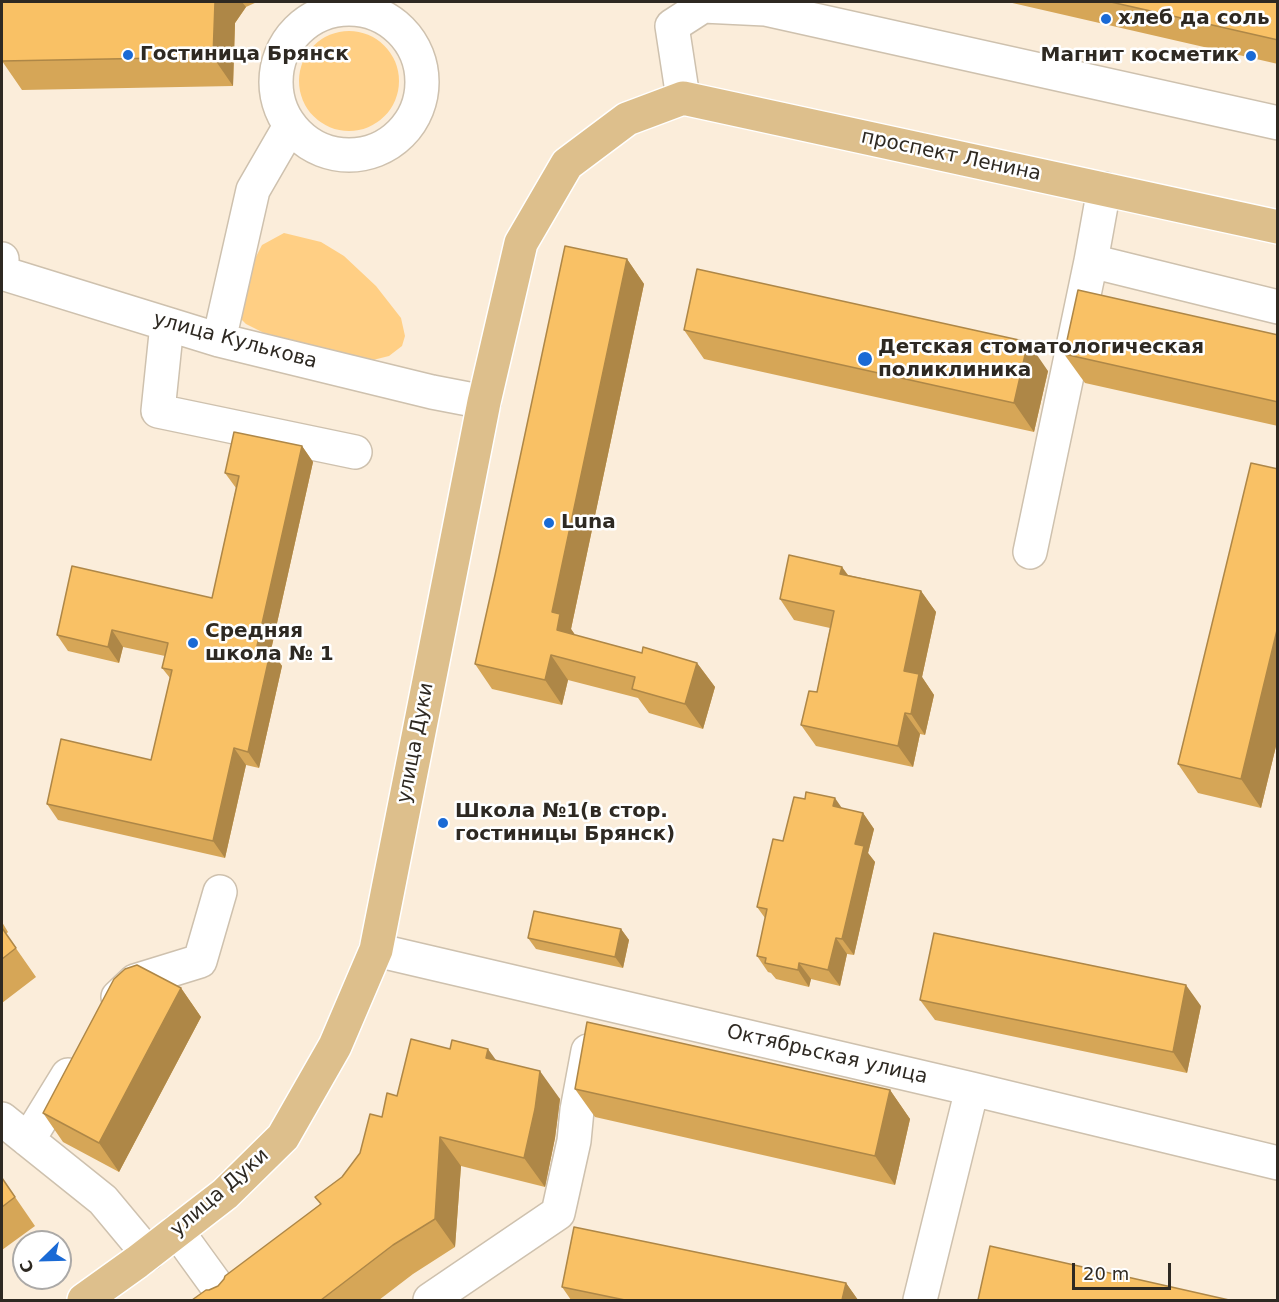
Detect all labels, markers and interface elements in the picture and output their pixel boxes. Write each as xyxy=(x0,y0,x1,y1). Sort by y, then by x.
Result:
place label: хлеб да соль xyxy=(1118,7,1270,31)
marker: хлеб да соль xyxy=(1099,12,1113,26)
place label: Гостиница Брянск xyxy=(140,43,349,67)
place label: Магнит косметик xyxy=(1041,44,1239,68)
marker: Гостиница Брянск xyxy=(121,48,135,62)
marker: Магнит косметик xyxy=(1244,49,1258,63)
street label: проспект Ленина xyxy=(859,125,1043,187)
street label: улица Кулькова xyxy=(150,308,320,374)
place label: Детская стоматологическая поликлиника xyxy=(878,336,1204,383)
marker: Детская стоматологическая поликлиника xyxy=(856,350,874,368)
place label: Luna xyxy=(561,511,616,535)
marker: Luna xyxy=(542,516,556,530)
place label: Средняя школа № 1 xyxy=(205,620,334,667)
marker: Средняя школа № 1 xyxy=(186,636,200,650)
street label: улица Дуки xyxy=(393,681,439,805)
place label: Школа №1(в стор. гостиницы Брянск) xyxy=(455,800,675,847)
marker: Школа №1(в стор. гостиницы Брянск) xyxy=(436,816,450,830)
street label: Октябрьская улица xyxy=(724,1020,930,1090)
street label: улица Дуки xyxy=(166,1144,274,1242)
north arrow xyxy=(12,1230,72,1290)
scale bar xyxy=(1075,1251,1174,1289)
text: С xyxy=(16,1257,38,1276)
text: 20 m xyxy=(1083,1263,1129,1284)

